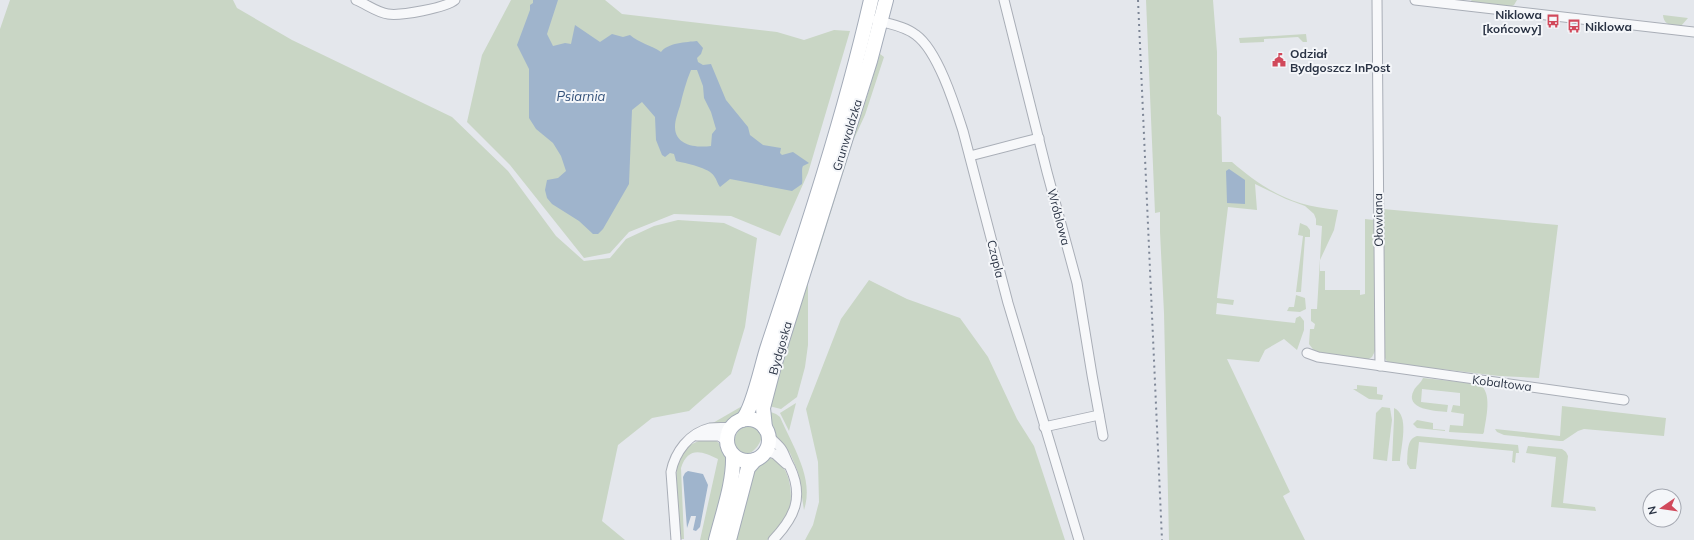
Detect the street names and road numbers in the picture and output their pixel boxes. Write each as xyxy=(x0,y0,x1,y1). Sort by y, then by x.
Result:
street label: Grunwaldzka xyxy=(829,97,865,173)
street label: Wróblowa xyxy=(1044,187,1074,247)
street label: Ołowiana xyxy=(1370,193,1386,247)
street label: Czapla xyxy=(984,238,1008,280)
street label: Bydgoska xyxy=(765,319,795,377)
street label: Kobaltowa xyxy=(1471,372,1533,394)

